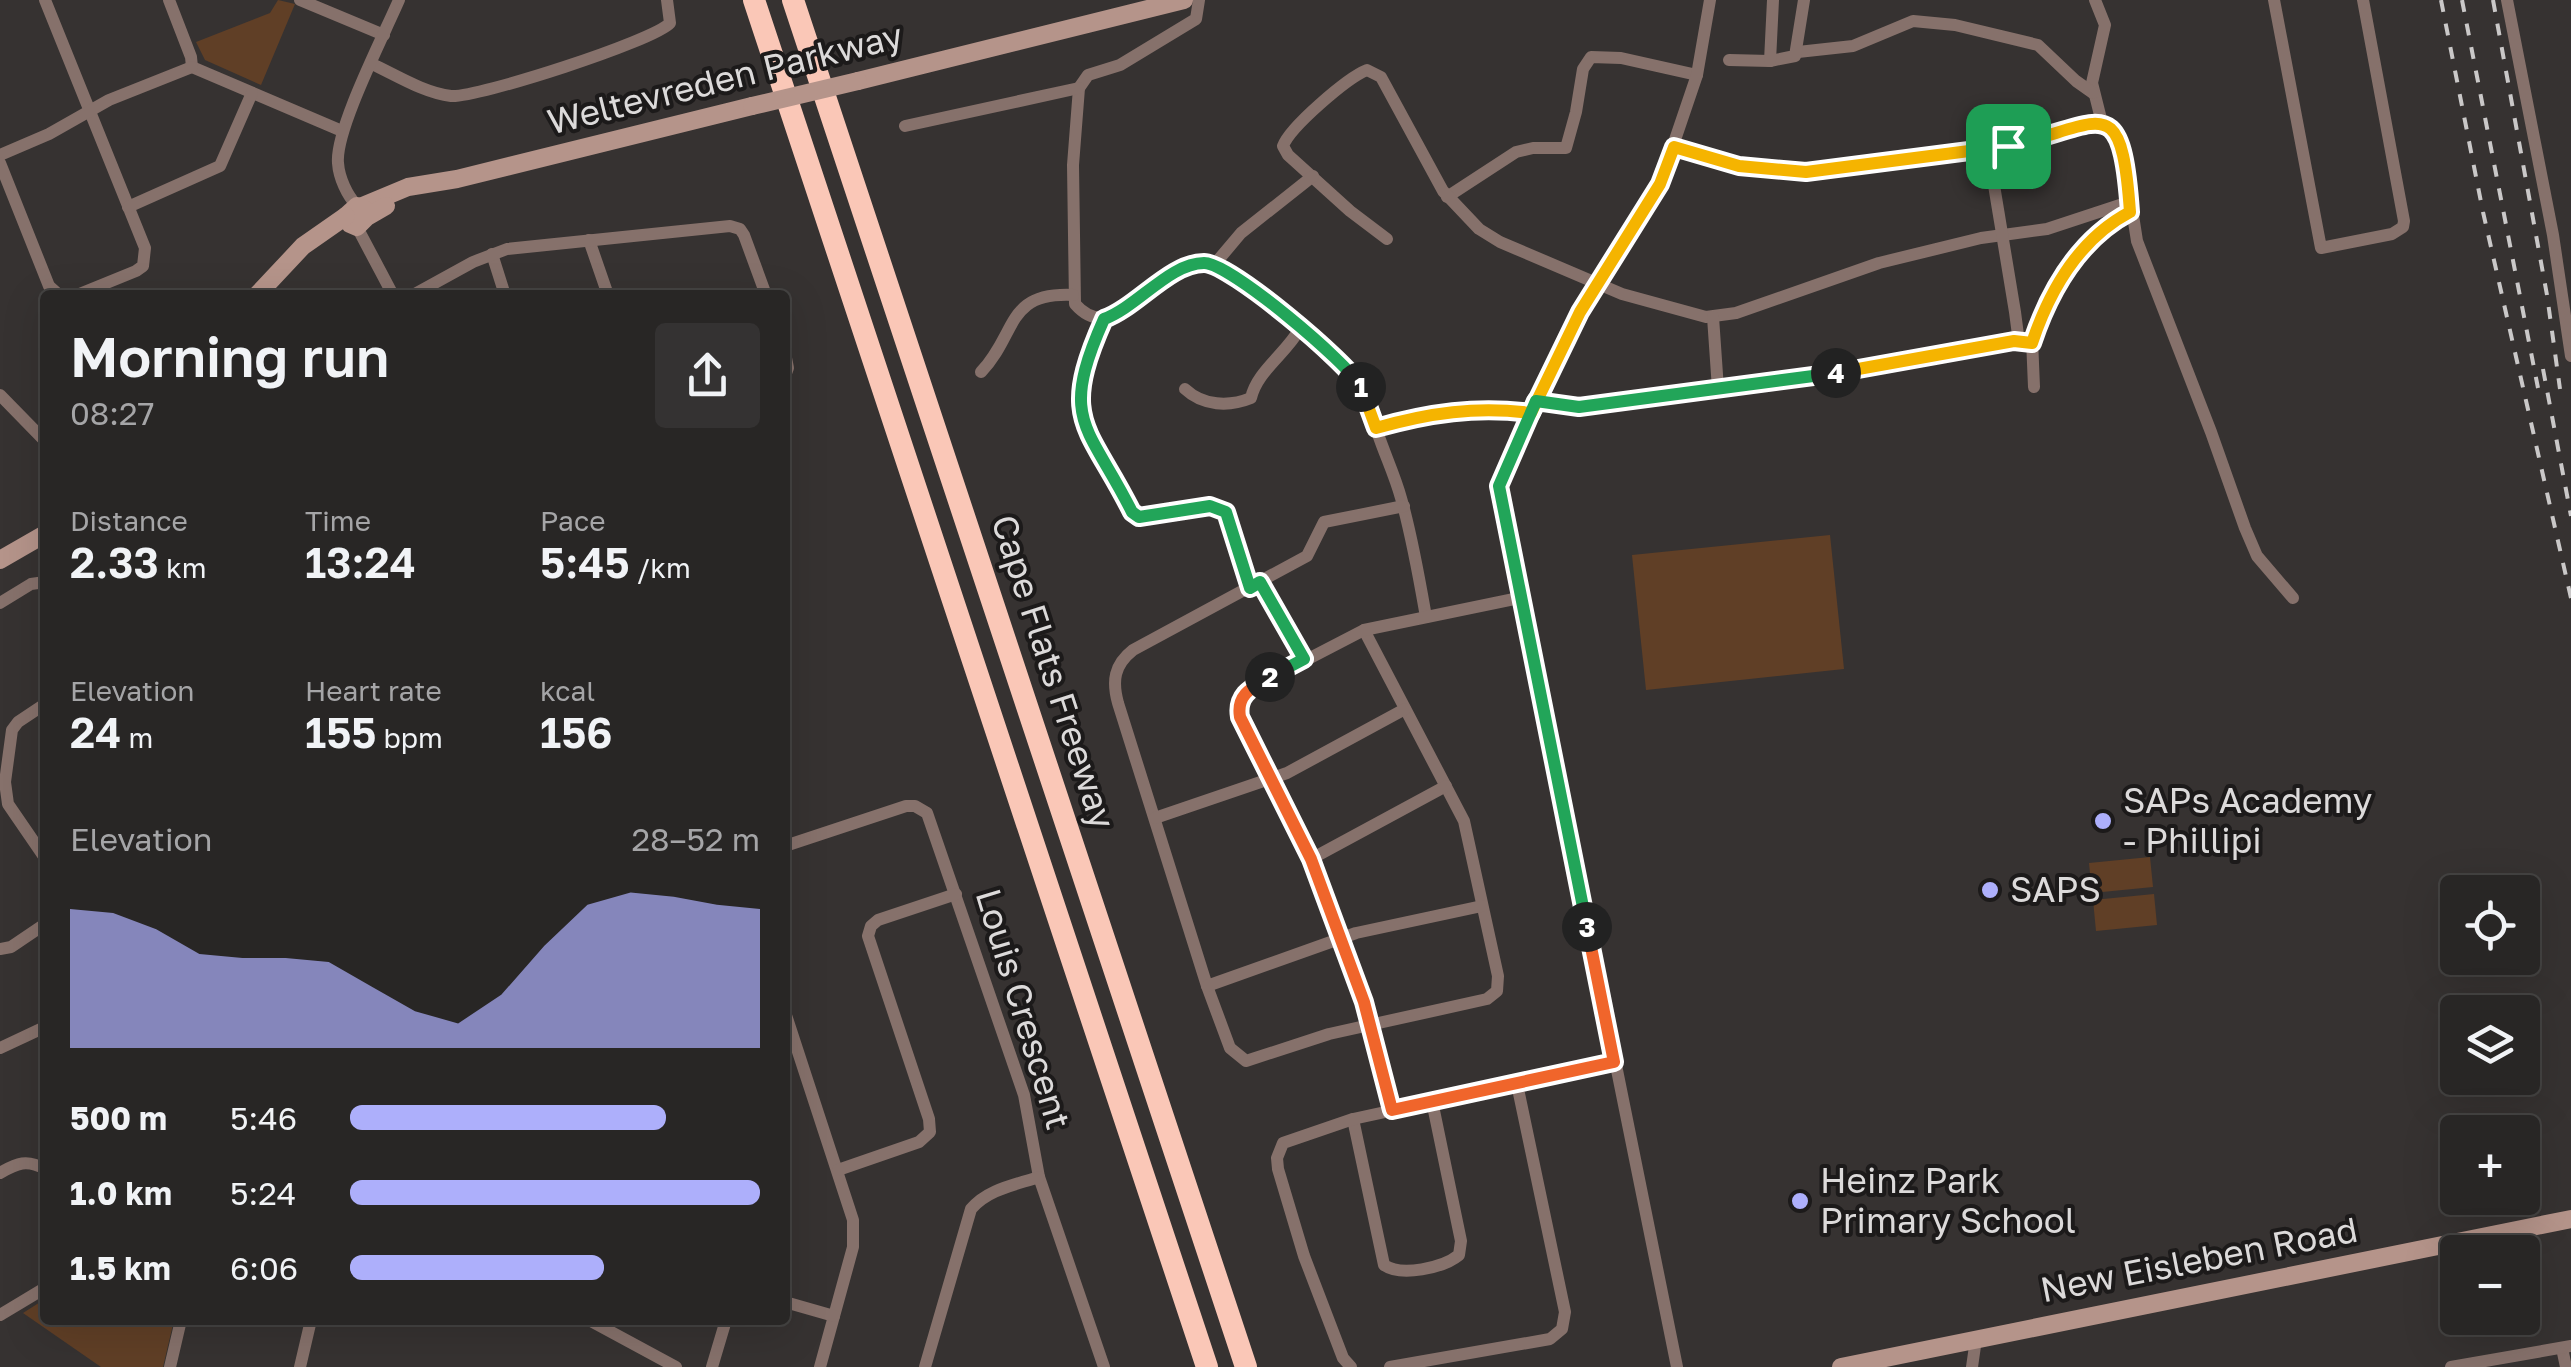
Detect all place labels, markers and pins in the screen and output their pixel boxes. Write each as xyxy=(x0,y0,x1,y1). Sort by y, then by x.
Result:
pin xyxy=(1966,104,2051,189)
pin: 4 xyxy=(1811,348,1861,398)
pin: 1 xyxy=(1336,362,1386,412)
pin: 2 xyxy=(1245,652,1295,702)
place label: SAPs Academy - Phillipi xyxy=(2123,779,2372,861)
marker: SAPs Academy - Phillipi xyxy=(2092,810,2114,832)
place label: SAPS xyxy=(2010,868,2101,910)
marker: SAPS xyxy=(1979,879,2001,901)
pin: 3 xyxy=(1562,902,1612,952)
place label: Heinz Park Primary School xyxy=(1820,1159,2076,1241)
marker: Heinz Park Primary School xyxy=(1789,1190,1811,1212)

